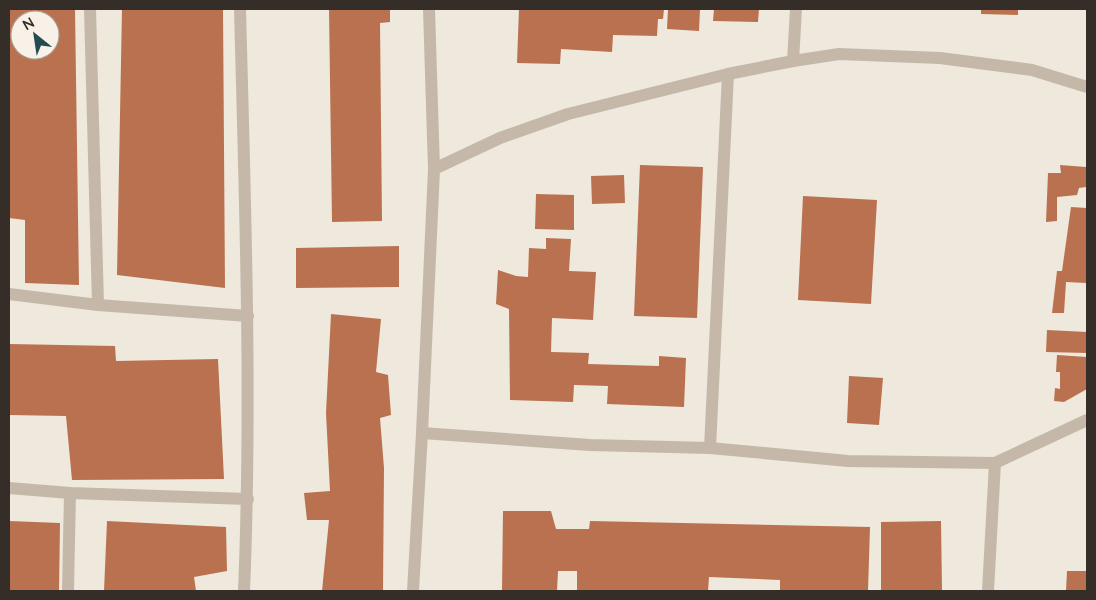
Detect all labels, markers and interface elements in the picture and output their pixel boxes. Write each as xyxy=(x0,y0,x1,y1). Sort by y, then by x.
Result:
north arrow xyxy=(10,10,60,60)
text: N xyxy=(19,13,37,33)

